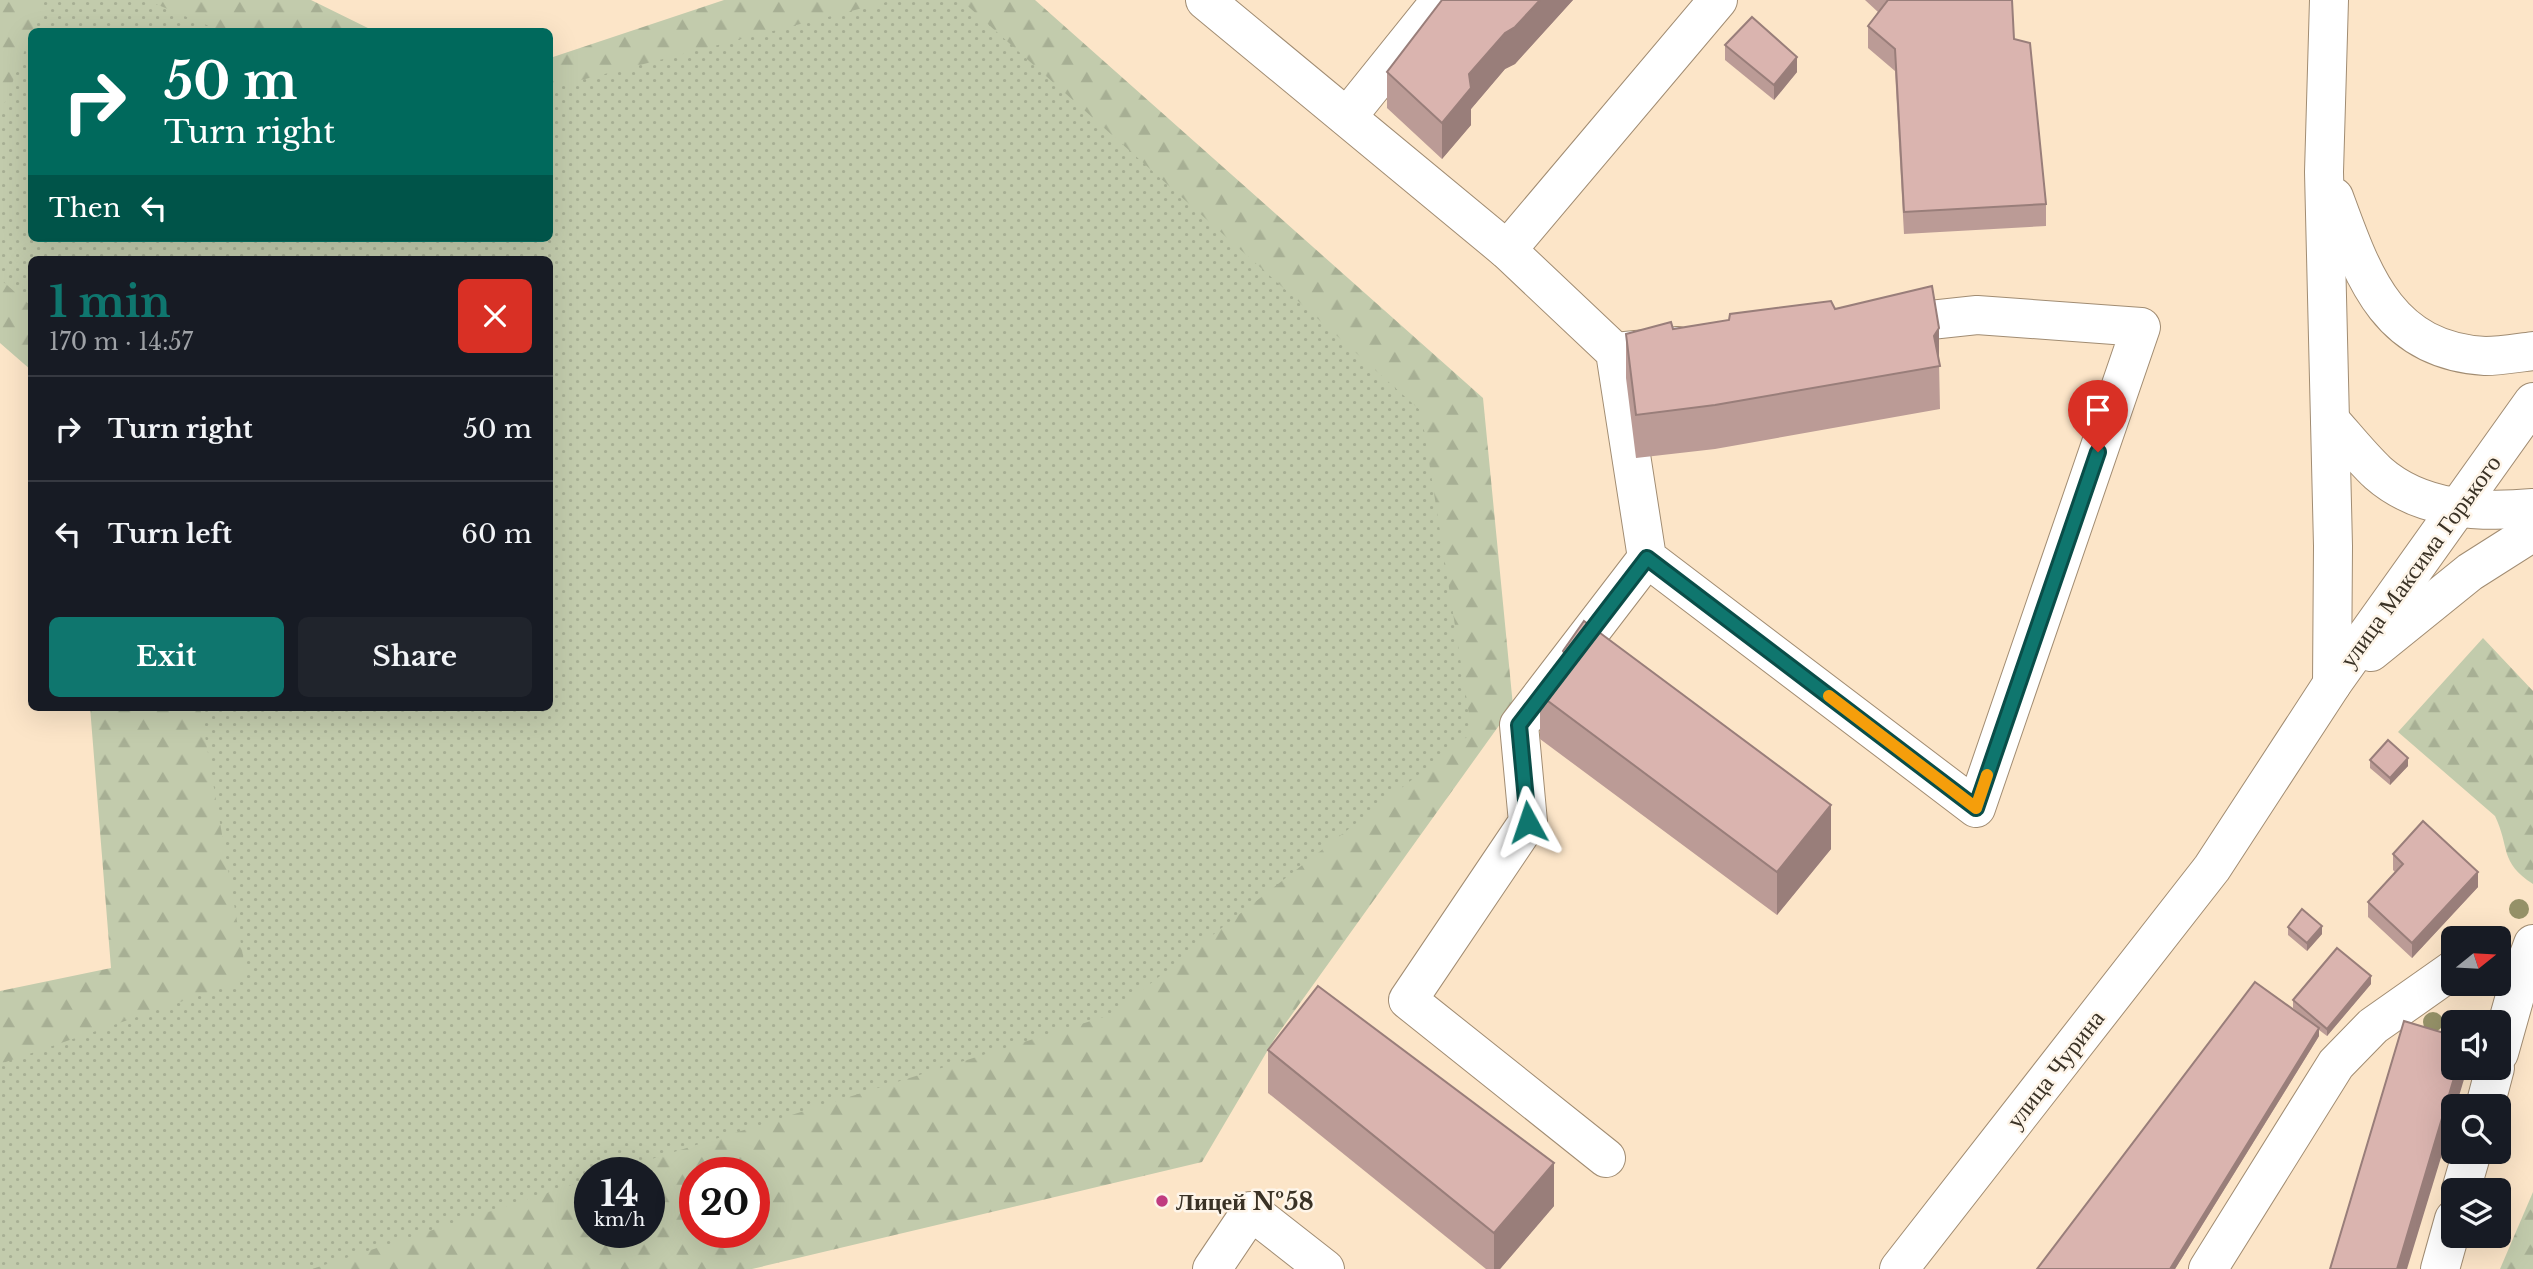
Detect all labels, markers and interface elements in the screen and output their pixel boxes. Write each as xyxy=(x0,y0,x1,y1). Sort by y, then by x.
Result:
text: 50 m xyxy=(164,51,297,112)
icon: right xyxy=(49,56,140,147)
text: Turn right xyxy=(164,112,335,152)
icon: left xyxy=(135,189,173,227)
text: Then xyxy=(49,192,121,224)
text: 1 min xyxy=(49,276,171,328)
button: close xyxy=(458,279,532,353)
text: 170 m · 14:57 xyxy=(49,328,193,356)
pin xyxy=(2068,380,2128,452)
icon: arrive xyxy=(2079,391,2117,429)
icon: right xyxy=(49,410,87,448)
text: Turn right xyxy=(108,413,253,445)
text: 50 m xyxy=(463,413,532,445)
street label: улица Максима Горького xyxy=(2333,449,2507,673)
icon: left xyxy=(49,515,87,553)
text: Turn left xyxy=(108,518,232,550)
text: 60 m xyxy=(461,518,532,550)
button: Exit xyxy=(49,617,284,697)
button: Share xyxy=(298,617,532,697)
position arrow xyxy=(1491,785,1565,859)
north arrow xyxy=(2441,926,2511,996)
map controls xyxy=(2441,926,2511,1248)
street label: улица Чурина xyxy=(2000,1004,2110,1134)
button: sound xyxy=(2441,1010,2511,1080)
button: search xyxy=(2441,1094,2511,1164)
speed limit sign: 20 xyxy=(679,1157,770,1248)
text: 14 xyxy=(600,1172,639,1215)
button: layers xyxy=(2441,1178,2511,1248)
place label: Лицей №58 xyxy=(1176,1187,1314,1216)
marker: Лицей №58 xyxy=(1154,1193,1170,1209)
text: km/h xyxy=(594,1209,645,1231)

